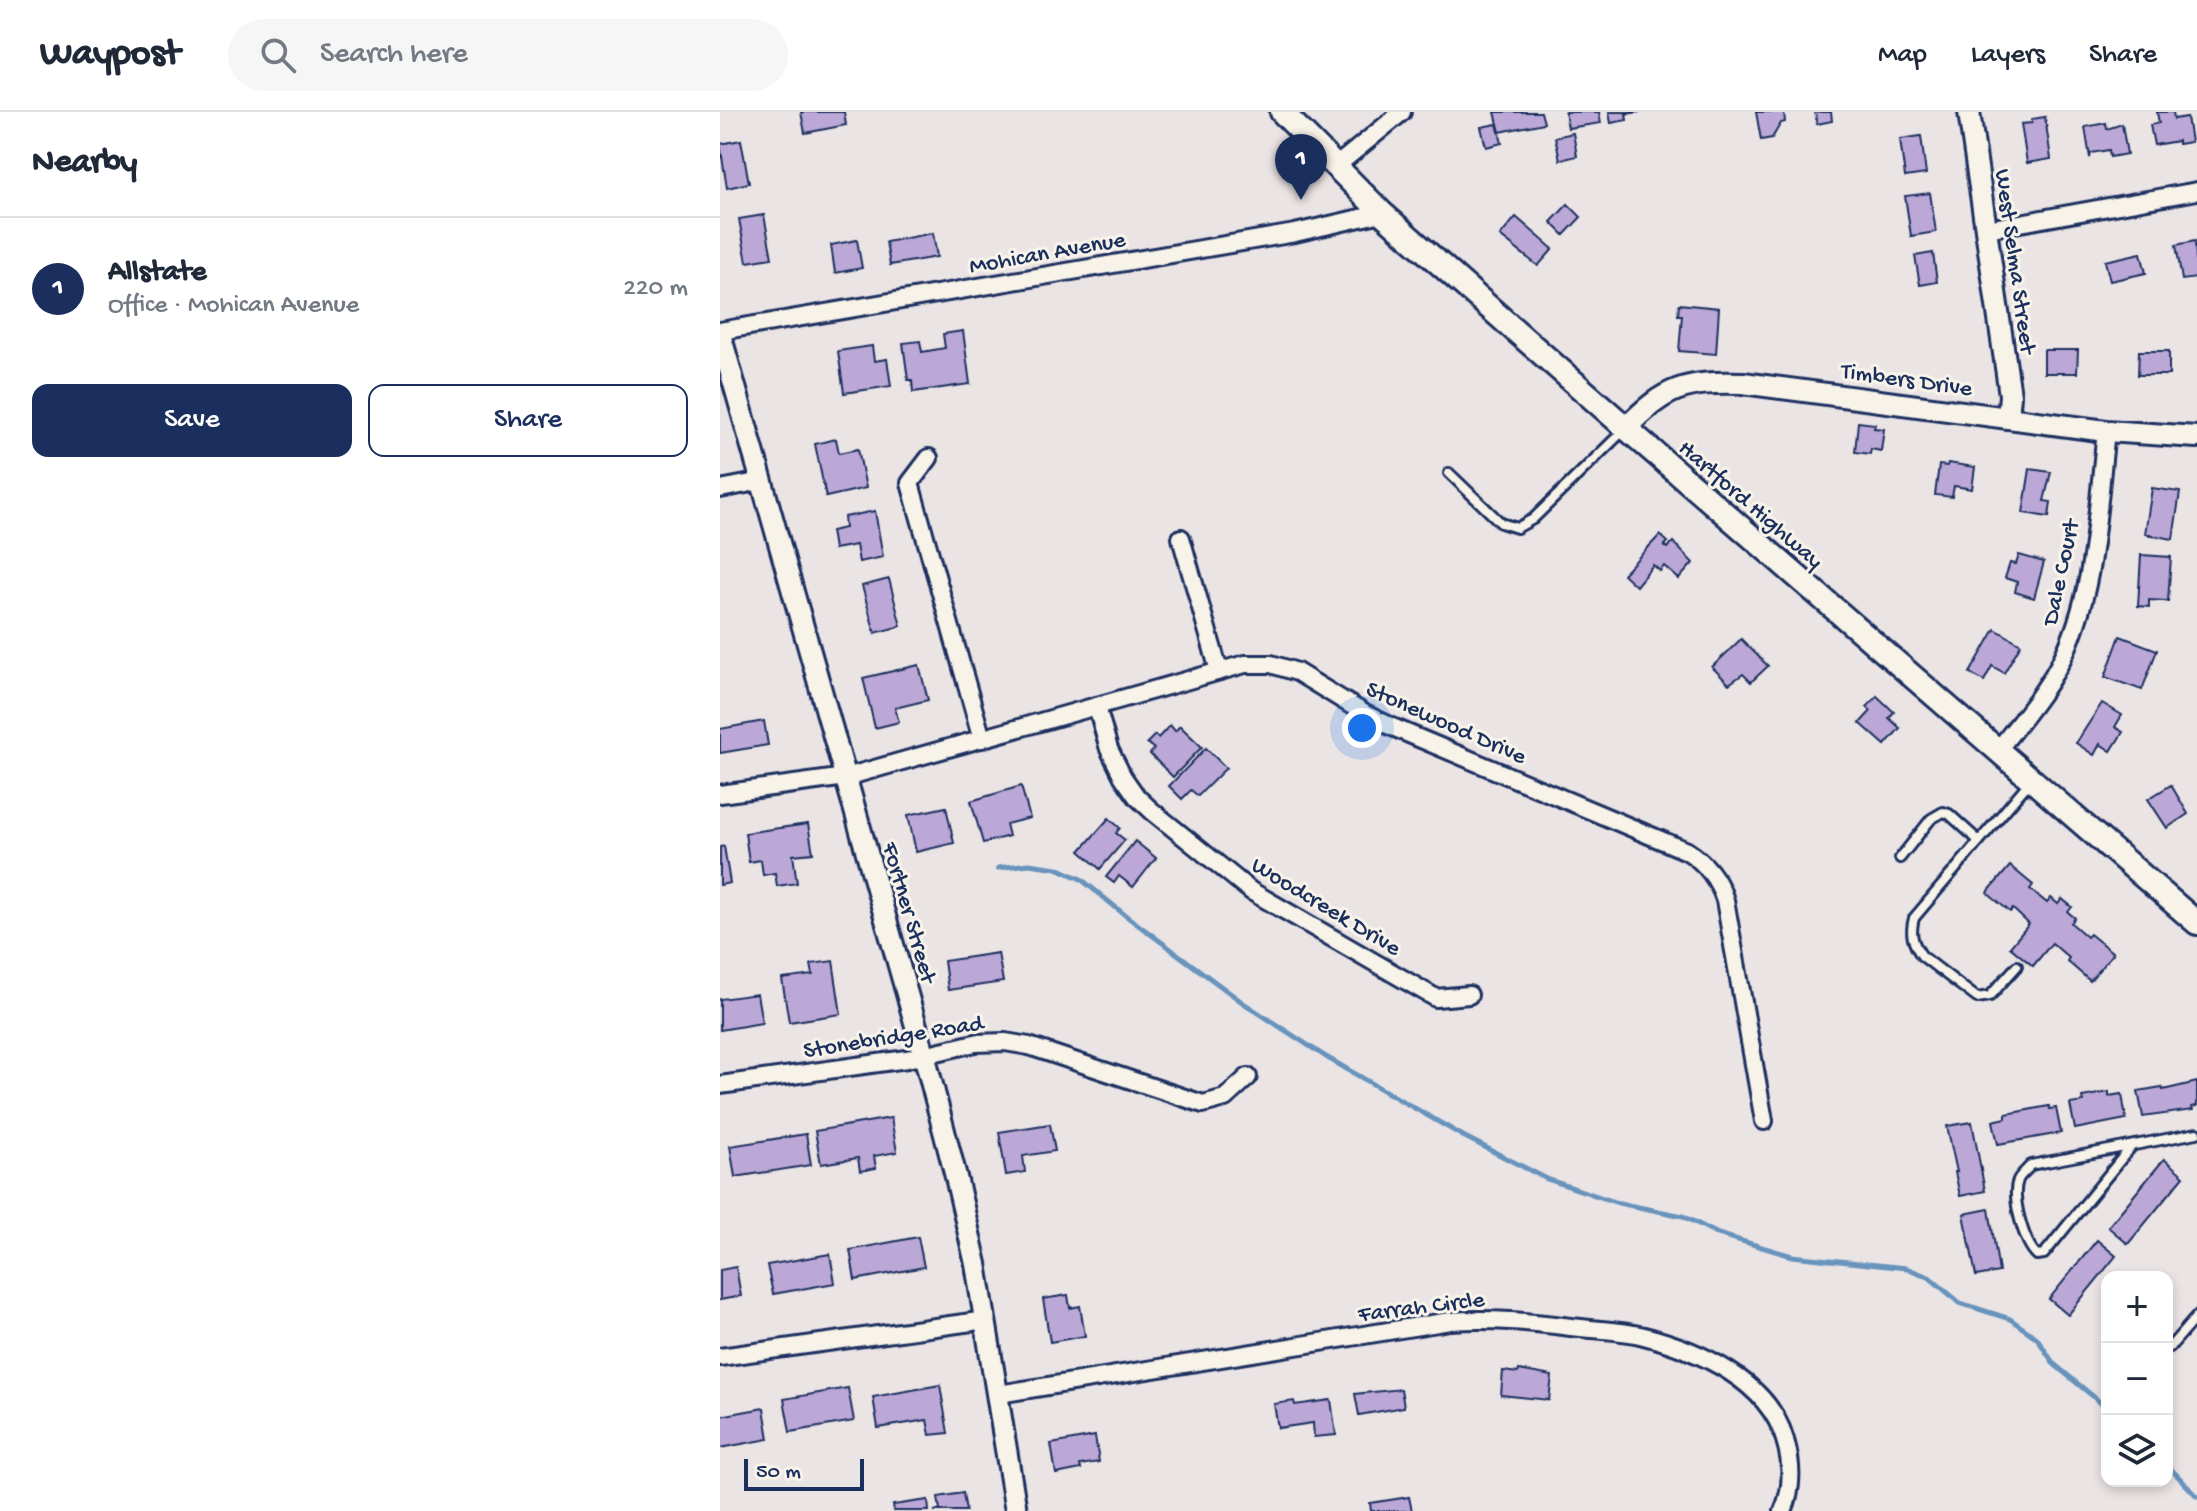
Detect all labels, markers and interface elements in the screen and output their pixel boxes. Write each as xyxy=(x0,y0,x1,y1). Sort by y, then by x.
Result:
search box xyxy=(228,19,788,91)
text: Waypost xyxy=(40,33,180,77)
icon: search xyxy=(256,33,300,77)
text: Search here xyxy=(320,38,468,73)
text: Map xyxy=(1878,39,1927,72)
text: Layers xyxy=(1971,39,2045,72)
text: Share xyxy=(2089,39,2157,72)
pin: 1 xyxy=(1275,134,1327,200)
text: Nearby xyxy=(32,144,137,184)
street label: West Selma Street xyxy=(1986,167,2041,358)
street label: Mohican Avenue xyxy=(967,226,1128,282)
text: Allstate xyxy=(108,256,207,291)
text: 1 xyxy=(53,274,63,305)
text: 220 m xyxy=(623,274,688,305)
text: Office · Mohican Avenue xyxy=(108,291,359,322)
street label: Timbers Drive xyxy=(1837,358,1974,405)
button: Save xyxy=(32,384,352,457)
button: Share xyxy=(368,384,688,457)
street label: Hartford Highway xyxy=(1671,435,1828,577)
street label: Dale Court xyxy=(2037,515,2088,630)
street label: Stonewood Drive xyxy=(1361,676,1531,773)
your location xyxy=(1342,708,1382,748)
street label: Fortner Street xyxy=(873,838,942,989)
street label: Woodcreek Drive xyxy=(1245,852,1406,964)
street label: Stonebridge Road xyxy=(802,1010,987,1067)
map controls xyxy=(2101,1271,2173,1487)
button: + xyxy=(2101,1271,2173,1343)
street label: Farrah Circle xyxy=(1356,1286,1487,1331)
button: − xyxy=(2101,1343,2173,1415)
button: layers xyxy=(2101,1415,2173,1487)
scale bar xyxy=(744,1455,864,1491)
text: 50 m xyxy=(756,1460,801,1486)

